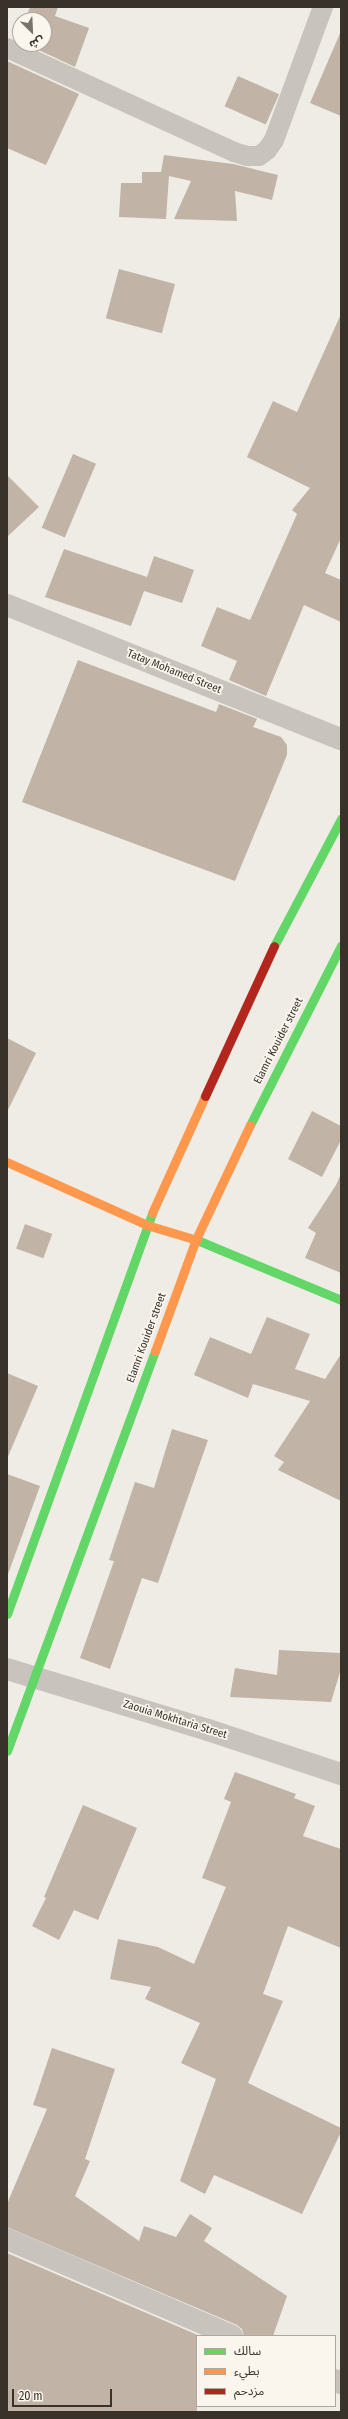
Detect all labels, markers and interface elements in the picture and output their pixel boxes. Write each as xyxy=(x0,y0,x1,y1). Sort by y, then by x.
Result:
north arrow xyxy=(12,12,52,52)
text: ش xyxy=(27,33,46,52)
street label: Tatay Mohamed Street xyxy=(125,647,223,697)
street label: Elamri Kouider street xyxy=(252,996,306,1086)
street label: Elamri Kouider street xyxy=(125,1291,169,1385)
street label: Zaouia Mokhtaria Street xyxy=(122,1698,228,1742)
legend xyxy=(196,2335,336,2407)
text: سالك xyxy=(234,2344,261,2358)
text: بطيء xyxy=(234,2364,260,2378)
scale bar xyxy=(14,2381,114,2407)
text: مزدحم xyxy=(234,2384,264,2398)
text: 20 m xyxy=(19,2389,43,2403)

